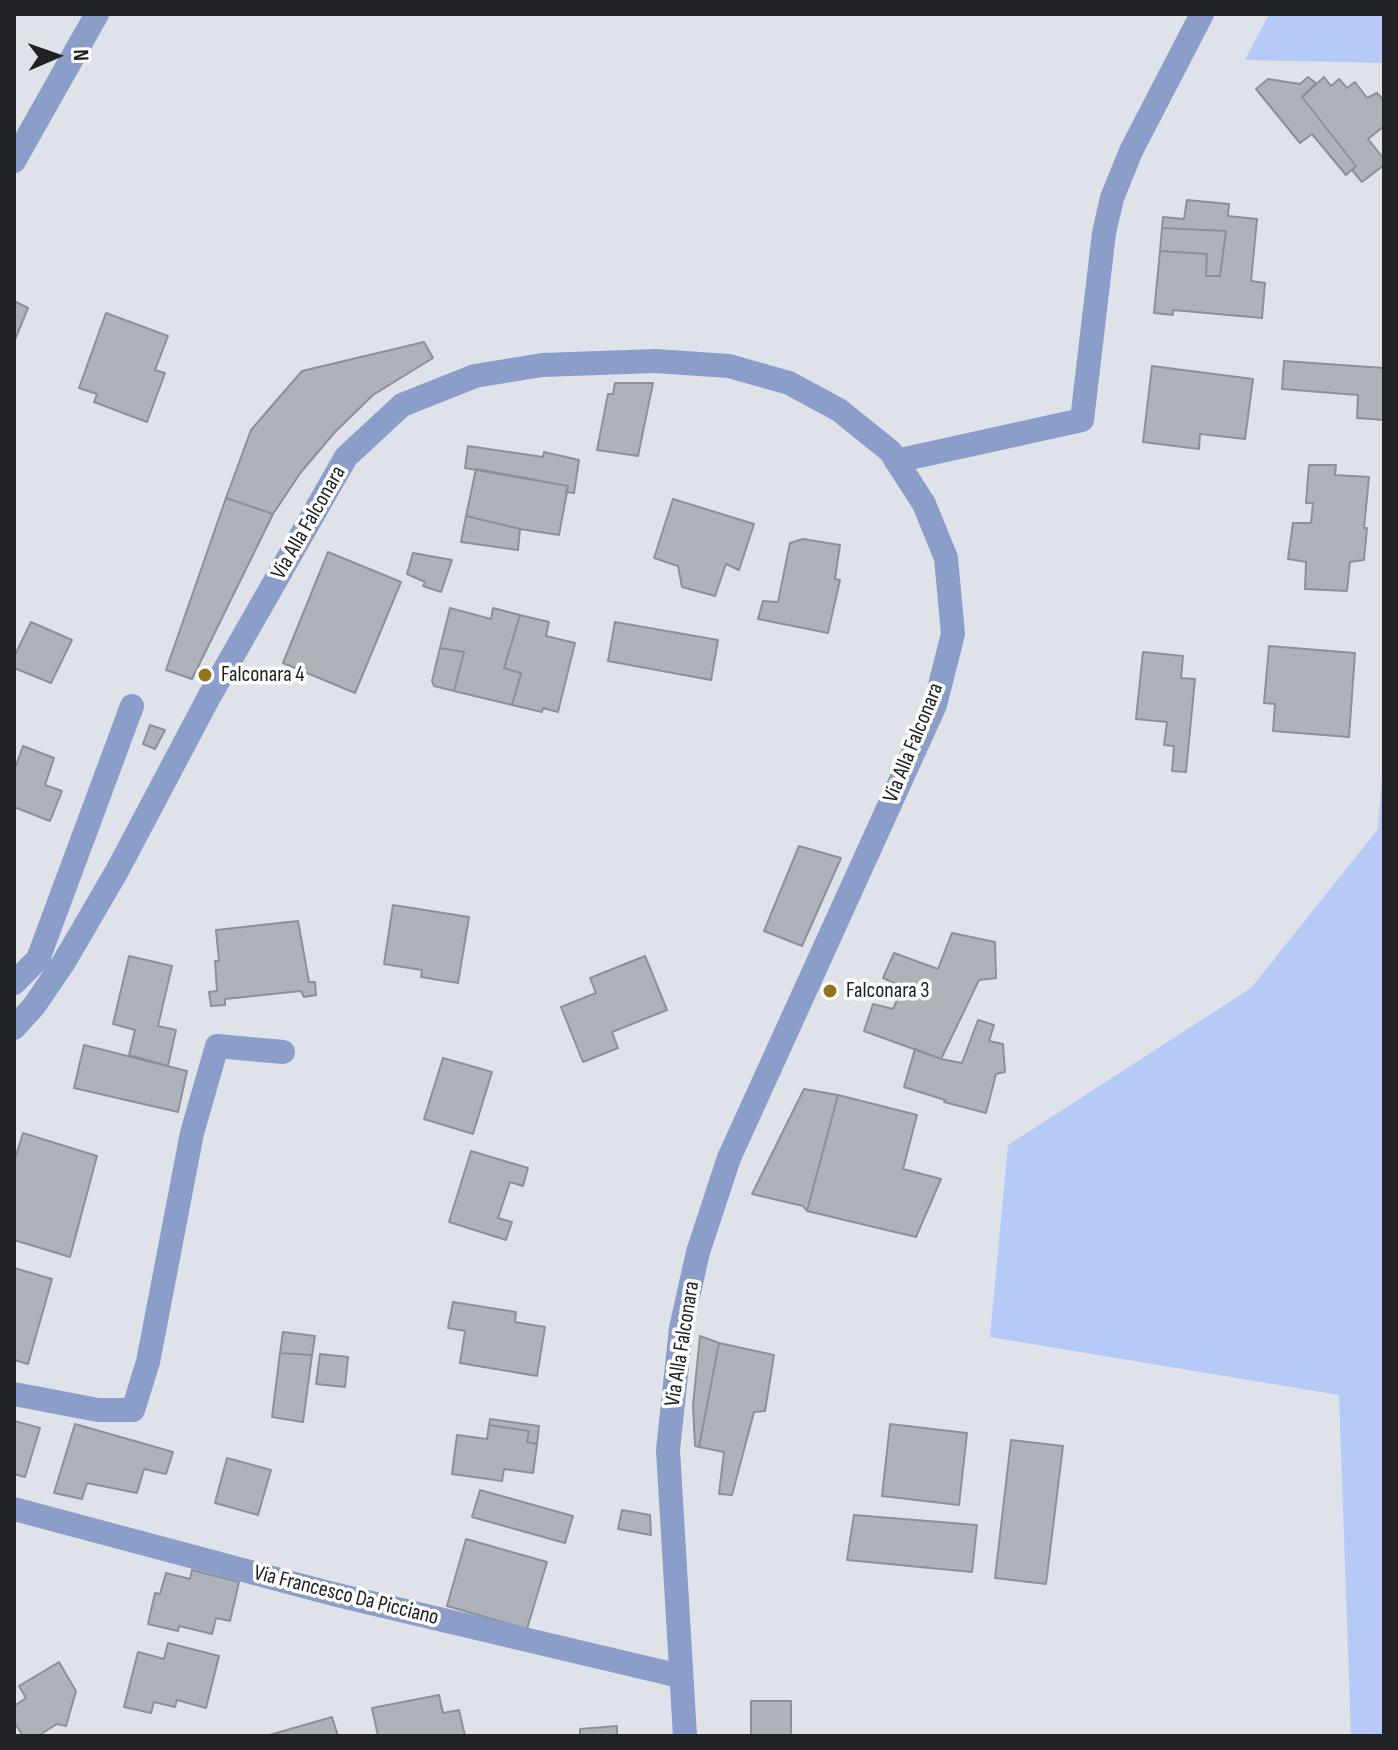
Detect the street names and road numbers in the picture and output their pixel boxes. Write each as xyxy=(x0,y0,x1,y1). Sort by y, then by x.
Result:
street label: Via Alla Falconara xyxy=(266,462,352,584)
street label: Via Alla Falconara xyxy=(878,679,950,807)
street label: Via Alla Falconara xyxy=(660,1279,706,1409)
street label: Via Francesco Da Picciano xyxy=(251,1560,441,1632)

